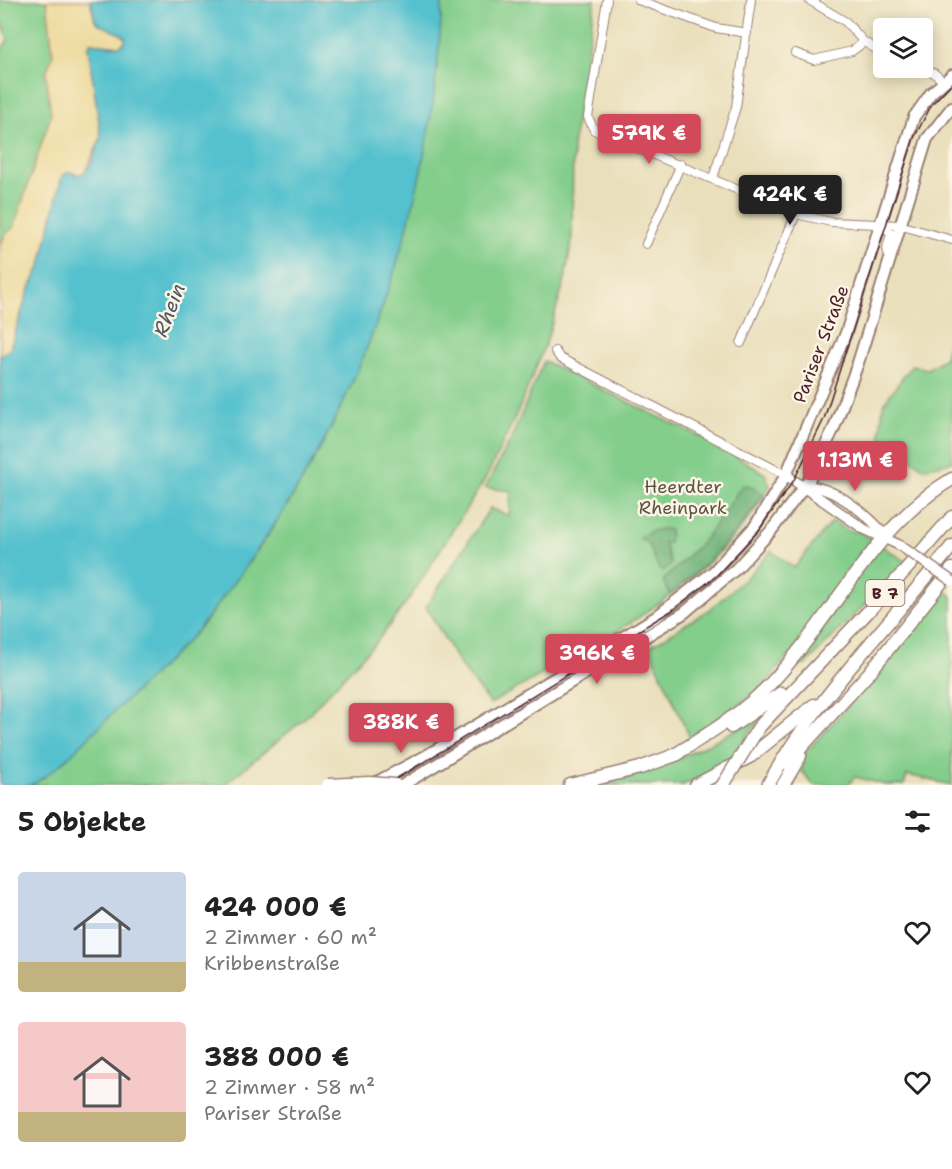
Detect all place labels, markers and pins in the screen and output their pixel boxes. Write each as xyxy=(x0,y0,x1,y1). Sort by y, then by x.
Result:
pin: 579K € xyxy=(600,114,698,165)
pin: 424K € xyxy=(741,175,839,226)
pin: 1.13M € xyxy=(800,441,910,492)
pin: 396K € xyxy=(548,634,646,685)
pin: 388K € xyxy=(352,703,450,754)

